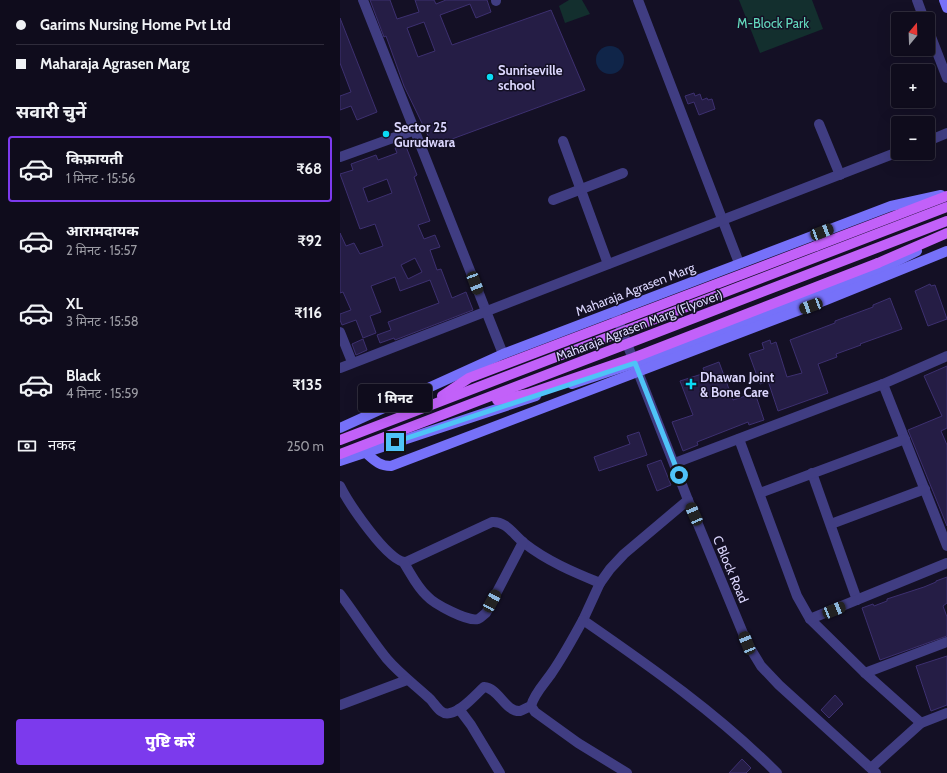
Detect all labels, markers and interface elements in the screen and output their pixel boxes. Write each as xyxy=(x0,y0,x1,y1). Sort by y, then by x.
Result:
north arrow xyxy=(891,12,935,56)
map controls xyxy=(891,12,935,160)
park label: M-Block Park xyxy=(737,15,809,31)
text: Garims Nursing Home Pvt Ltd xyxy=(40,16,231,34)
text: Maharaja Agrasen Marg xyxy=(40,55,189,73)
place label: Sunriseville school xyxy=(498,62,563,93)
button: + xyxy=(891,64,935,108)
marker: Sunriseville school xyxy=(485,72,495,82)
text: सवारी चुनें xyxy=(16,101,86,123)
button: − xyxy=(891,116,935,160)
place label: Sector 25 Gurudwara xyxy=(394,119,456,150)
marker: Sector 25 Gurudwara xyxy=(381,129,391,139)
text: किफ़ायती xyxy=(66,150,123,168)
icon: car xyxy=(18,151,54,187)
text: ₹68 xyxy=(296,160,322,178)
text: 1 मिनट · 15:56 xyxy=(66,170,135,186)
text: आरामदायक xyxy=(66,222,139,240)
car xyxy=(809,222,835,242)
icon: car xyxy=(18,223,54,259)
text: ₹92 xyxy=(297,232,322,250)
text: 2 मिनट · 15:57 xyxy=(66,242,137,258)
street label: Maharaja Agrasen Marg xyxy=(573,259,698,320)
car xyxy=(465,270,485,296)
street label: Maharaja Agrasen Marg (Flyover) xyxy=(553,286,725,365)
icon: car xyxy=(18,295,54,331)
text: XL xyxy=(66,295,83,313)
car xyxy=(798,296,824,316)
text: ₹116 xyxy=(294,304,322,322)
text: 3 मिनट · 15:58 xyxy=(66,313,139,329)
icon: car xyxy=(18,367,54,403)
text: Black xyxy=(66,367,101,385)
place label: Dhawan Joint & Bone Care xyxy=(700,369,775,400)
text: ₹135 xyxy=(292,376,322,394)
marker: Dhawan Joint & Bone Care xyxy=(685,378,697,390)
callout: 1 मिनट xyxy=(358,384,432,412)
text: 4 मिनट · 15:59 xyxy=(66,385,139,401)
text: 1 मिनट xyxy=(377,390,413,406)
route end xyxy=(386,433,404,451)
icon: cash xyxy=(16,435,38,457)
text: नकद xyxy=(48,436,76,454)
text: 250 m xyxy=(287,438,324,454)
route start xyxy=(670,466,688,484)
car xyxy=(684,501,704,527)
street label: C Block Road xyxy=(710,533,752,605)
car xyxy=(481,588,503,614)
car xyxy=(821,600,847,620)
car xyxy=(737,630,757,656)
button: पुष्टि करें xyxy=(16,719,324,765)

